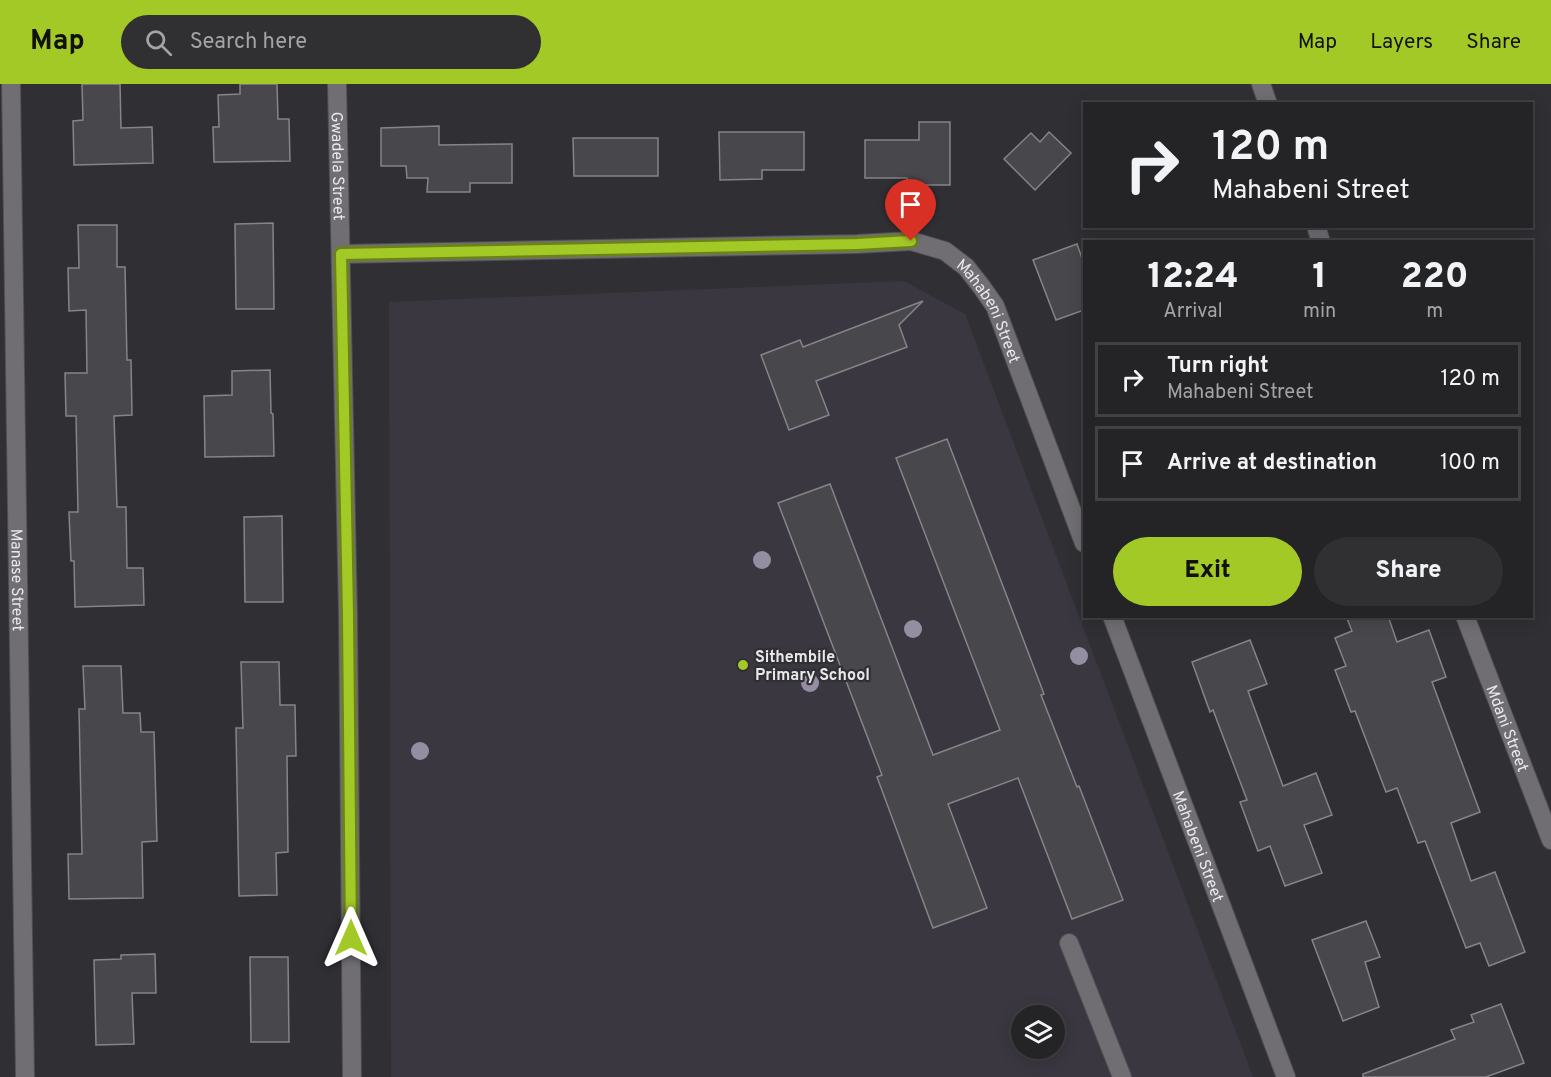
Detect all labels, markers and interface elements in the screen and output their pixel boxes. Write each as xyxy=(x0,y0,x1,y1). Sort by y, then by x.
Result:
search box xyxy=(121,15,541,69)
text: Map xyxy=(30,24,85,60)
icon: search xyxy=(142,26,175,59)
text: Search here xyxy=(190,29,307,56)
text: Map xyxy=(1298,29,1337,56)
text: Layers xyxy=(1370,29,1433,56)
text: Share xyxy=(1466,29,1521,56)
street label: Gwadela Street xyxy=(326,111,348,221)
text: 120 m xyxy=(1212,122,1329,175)
icon: right xyxy=(1113,126,1191,204)
text: Mahabeni Street xyxy=(1212,174,1410,208)
pin xyxy=(885,179,936,241)
icon: arrive xyxy=(894,188,927,221)
street label: Mahabeni Street xyxy=(952,255,1024,366)
text: 12:24 xyxy=(1147,255,1239,301)
text: 1 xyxy=(1312,255,1327,301)
text: 220 xyxy=(1401,255,1469,301)
text: Arrival xyxy=(1163,299,1223,325)
text: min xyxy=(1303,299,1336,325)
text: m xyxy=(1426,299,1443,325)
text: Turn right xyxy=(1167,353,1269,380)
icon: right xyxy=(1116,363,1149,396)
text: 120 m xyxy=(1440,366,1500,393)
text: Mahabeni Street xyxy=(1167,380,1314,406)
icon: arrive xyxy=(1116,447,1149,480)
text: Arrive at destination xyxy=(1167,450,1377,477)
text: 100 m xyxy=(1440,450,1500,477)
street label: Manase Street xyxy=(5,529,27,631)
button: Exit xyxy=(1113,537,1302,606)
button: Share xyxy=(1314,537,1503,606)
place label: Sithembile Primary School xyxy=(755,648,870,686)
marker: Sithembile Primary School xyxy=(736,658,750,672)
street label: Mdani Street xyxy=(1480,682,1532,775)
street label: Mahabeni Street xyxy=(1167,788,1227,905)
position arrow xyxy=(319,906,383,970)
map controls xyxy=(1011,1005,1065,1059)
button: layers xyxy=(1011,1005,1065,1059)

